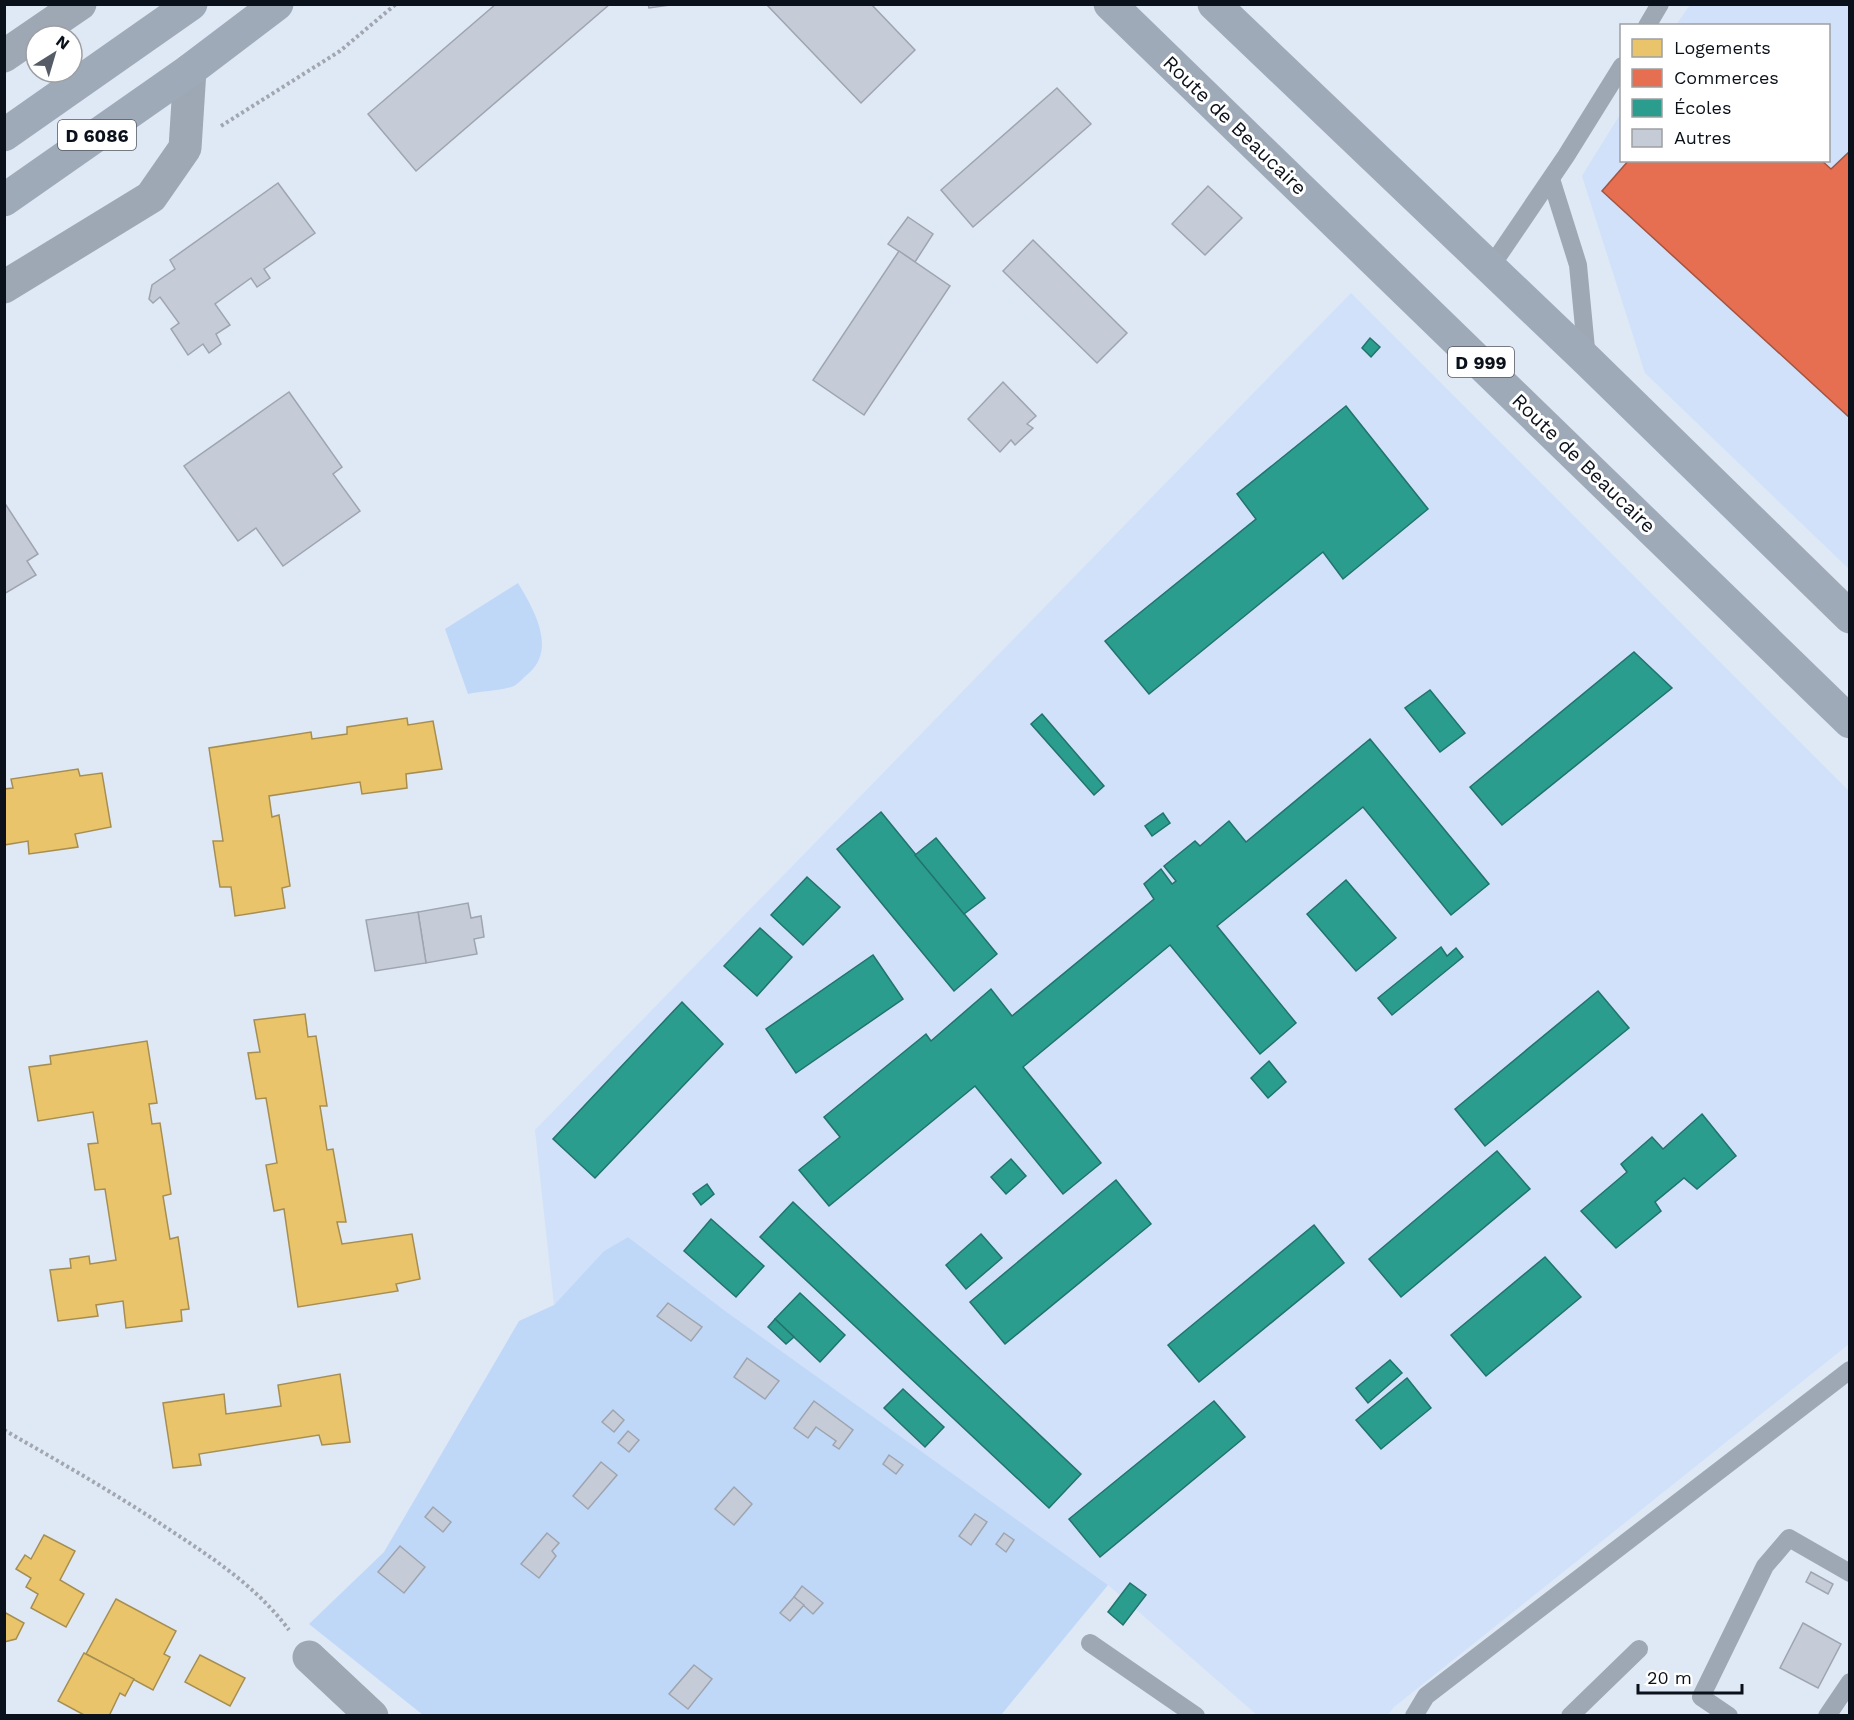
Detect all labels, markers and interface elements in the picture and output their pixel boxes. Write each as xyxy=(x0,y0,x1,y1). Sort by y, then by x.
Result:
north arrow xyxy=(24,24,84,84)
legend xyxy=(1620,24,1830,162)
text: N xyxy=(52,31,73,54)
text: Logements xyxy=(1674,37,1771,58)
street label: Route de Beaucaire xyxy=(1158,50,1312,200)
text: Commerces xyxy=(1674,67,1779,88)
text: Écoles xyxy=(1674,97,1731,118)
road number: D 6086 xyxy=(58,120,136,150)
text: Autres xyxy=(1674,127,1731,148)
road number: D 999 xyxy=(1448,347,1514,377)
street label: Route de Beaucaire xyxy=(1507,388,1661,538)
scale bar xyxy=(1638,1657,1742,1695)
text: 20 m xyxy=(1647,1667,1692,1688)

